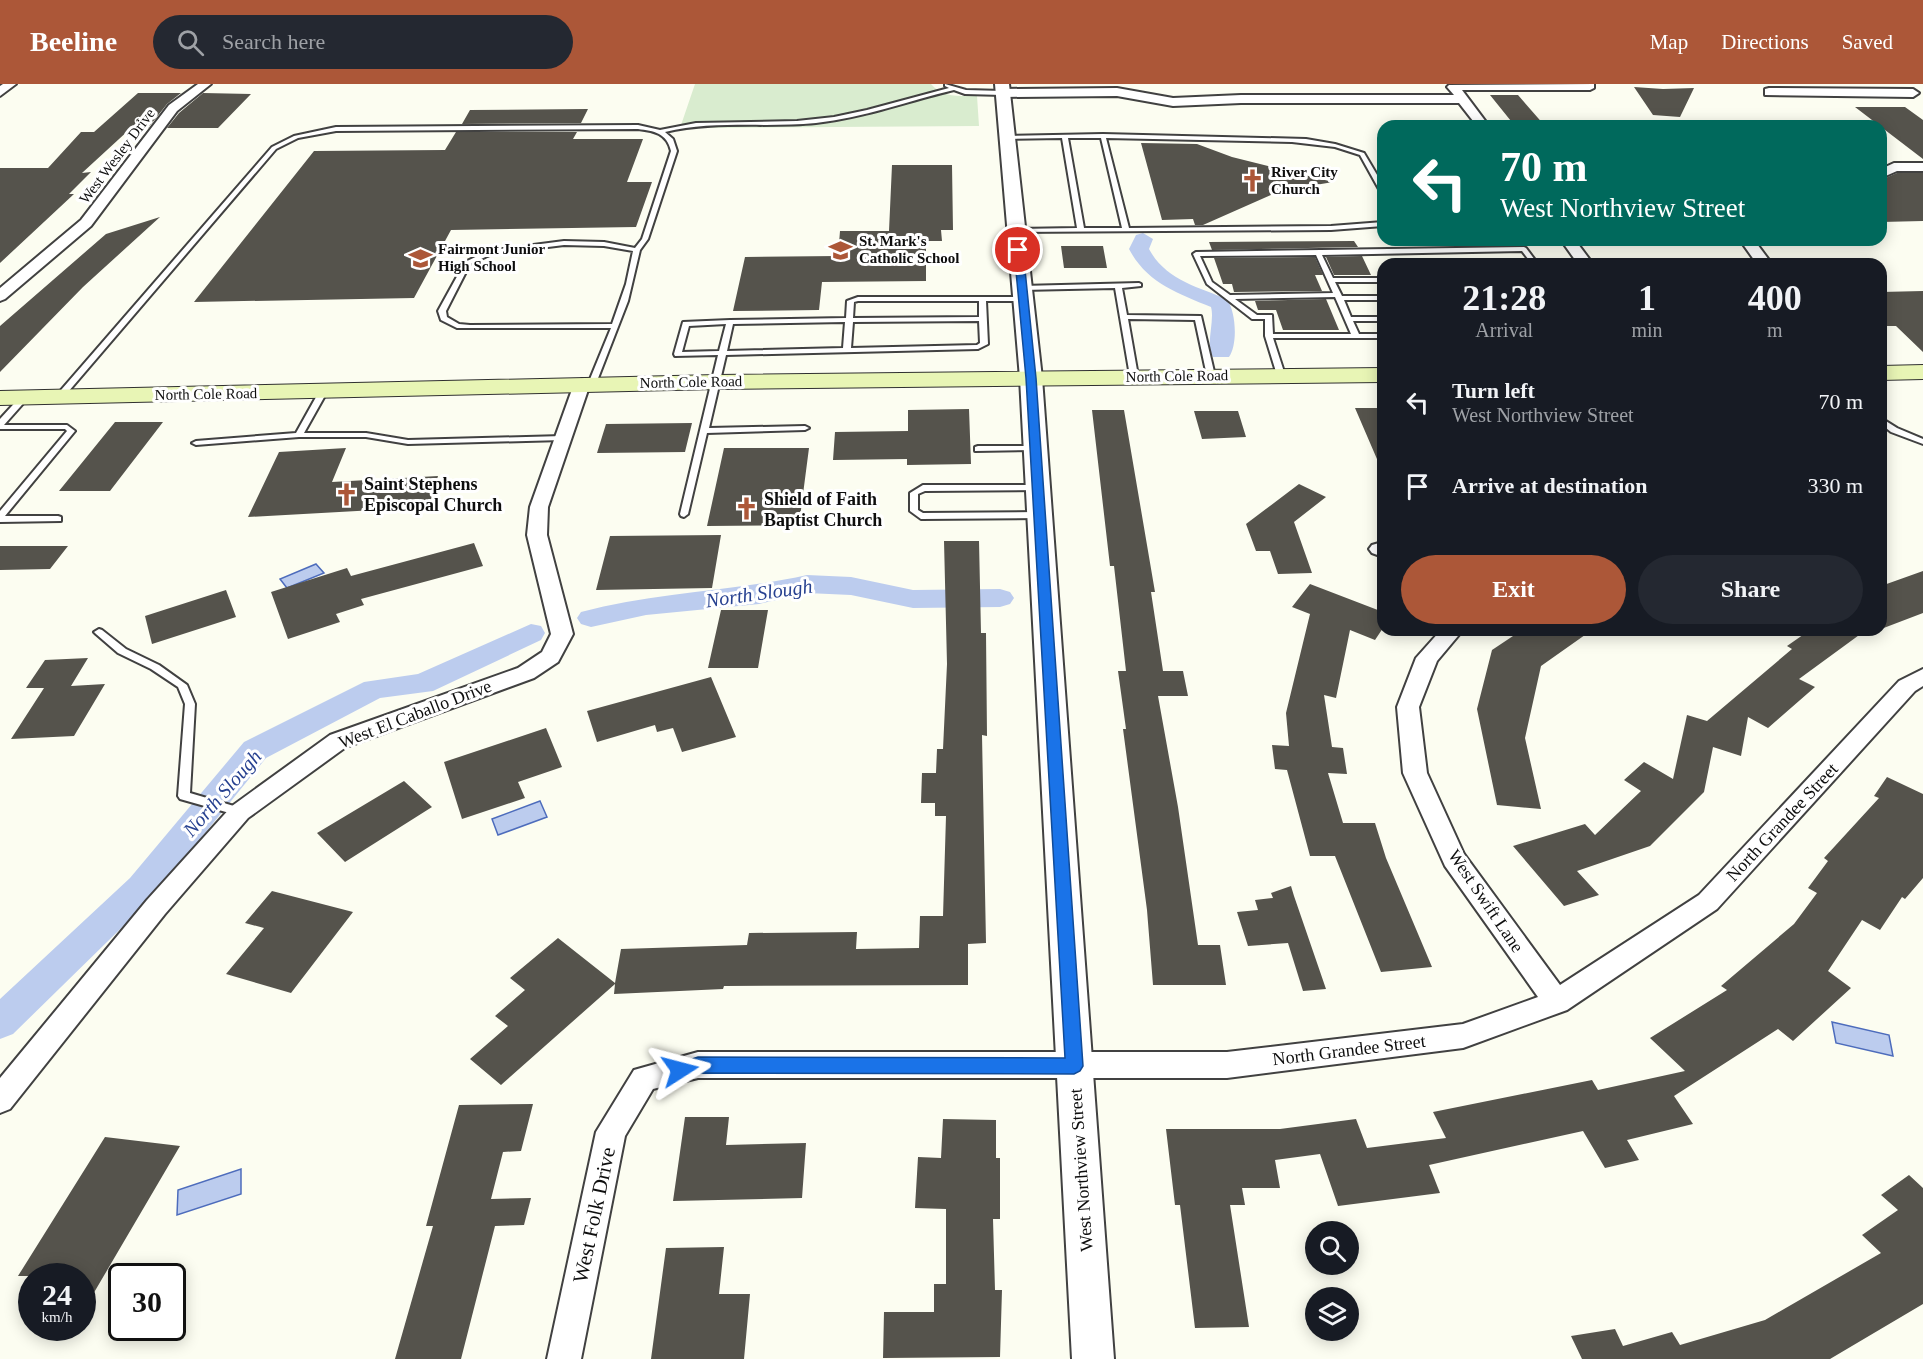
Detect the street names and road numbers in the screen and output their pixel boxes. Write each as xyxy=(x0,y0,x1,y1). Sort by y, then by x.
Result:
street label: West Wesley Drive xyxy=(76,105,158,207)
street label: North Cole Road xyxy=(1126,367,1229,385)
street label: North Cole Road xyxy=(640,373,743,391)
street label: North Cole Road xyxy=(155,385,258,403)
street label: West El Caballo Drive xyxy=(336,676,494,752)
street label: North Grandee Street xyxy=(1722,759,1842,885)
street label: West Swift Lane xyxy=(1444,846,1528,956)
street label: North Grandee Street xyxy=(1271,1031,1427,1069)
street label: West Northview Street xyxy=(1065,1088,1097,1252)
street label: West Folk Drive xyxy=(568,1145,620,1285)

